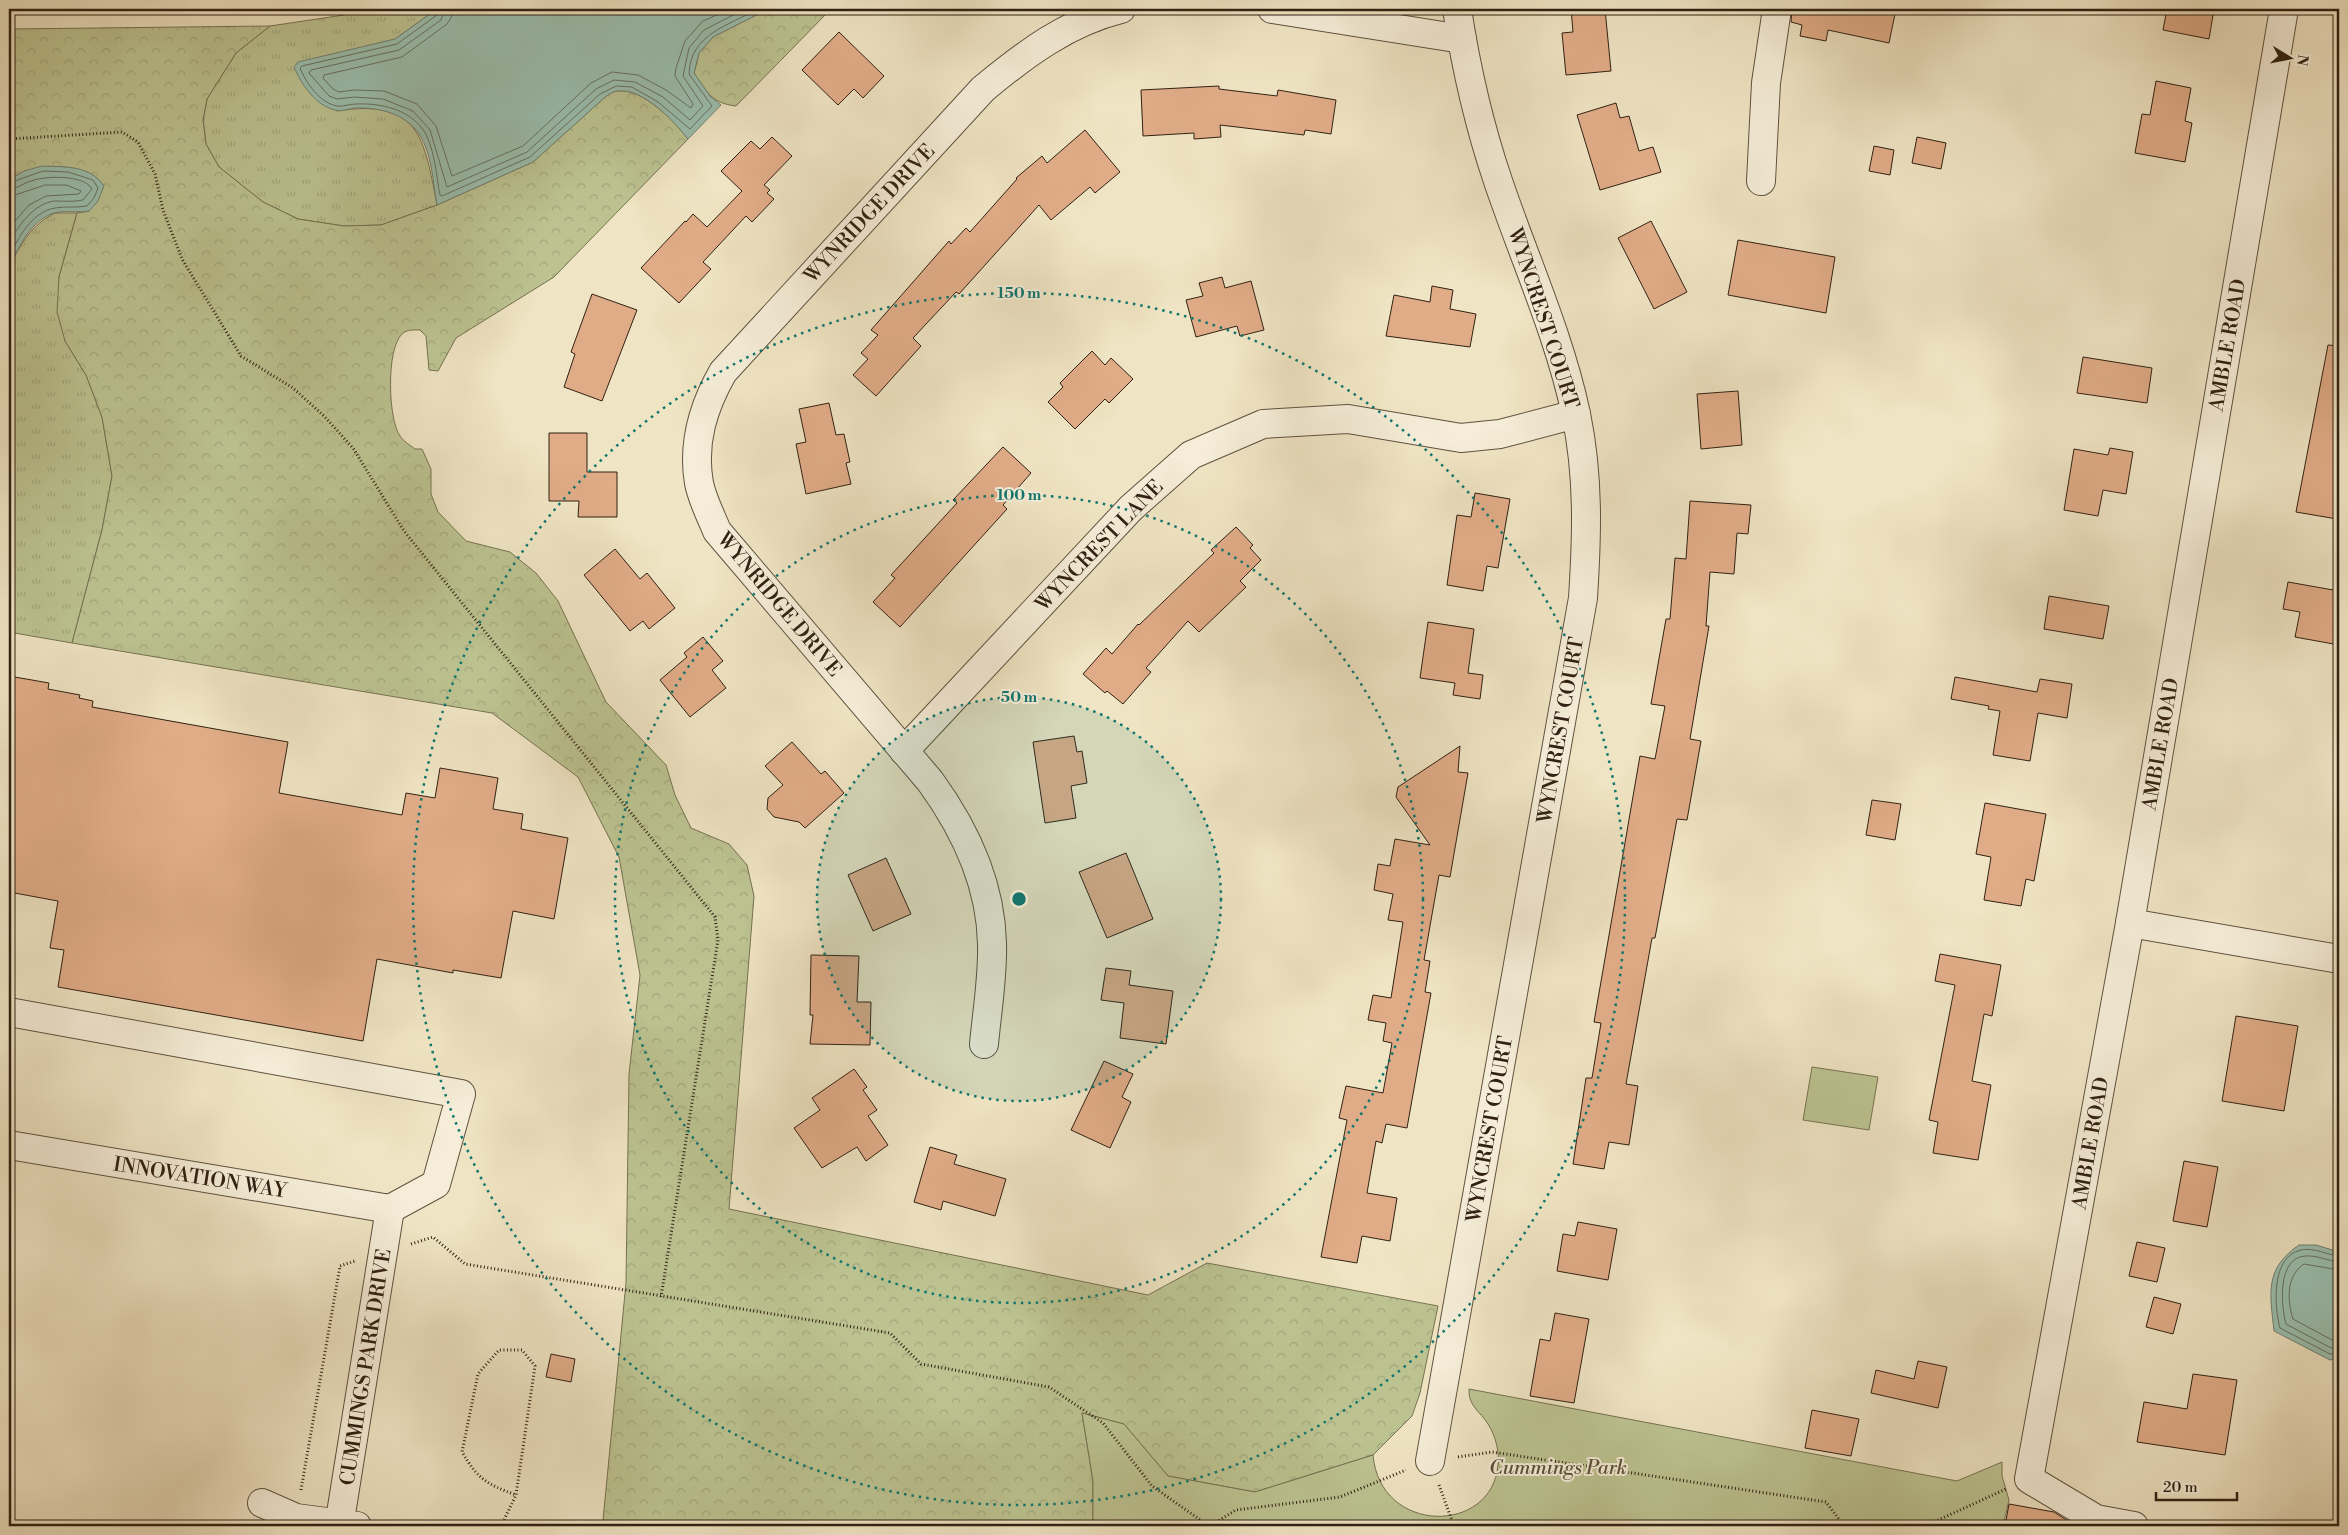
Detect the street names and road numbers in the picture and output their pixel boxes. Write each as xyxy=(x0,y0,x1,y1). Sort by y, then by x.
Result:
street label: WYNRIDGE DRIVE xyxy=(799,139,941,289)
street label: WYNCREST COURT xyxy=(1501,224,1584,412)
street label: AMBLE ROAD xyxy=(2204,277,2252,414)
street label: WYNCREST LANE xyxy=(1030,475,1169,618)
street label: WYNRIDGE DRIVE xyxy=(711,527,847,682)
street label: WYNCREST COURT xyxy=(1533,635,1590,826)
street label: AMBLE ROAD xyxy=(2137,676,2185,813)
street label: WYNCREST COURT xyxy=(1462,1034,1519,1225)
street label: AMBLE ROAD xyxy=(2067,1075,2115,1212)
street label: INNOVATION WAY xyxy=(111,1152,289,1205)
street label: CUMMINGS PARK DRIVE xyxy=(335,1247,398,1487)

